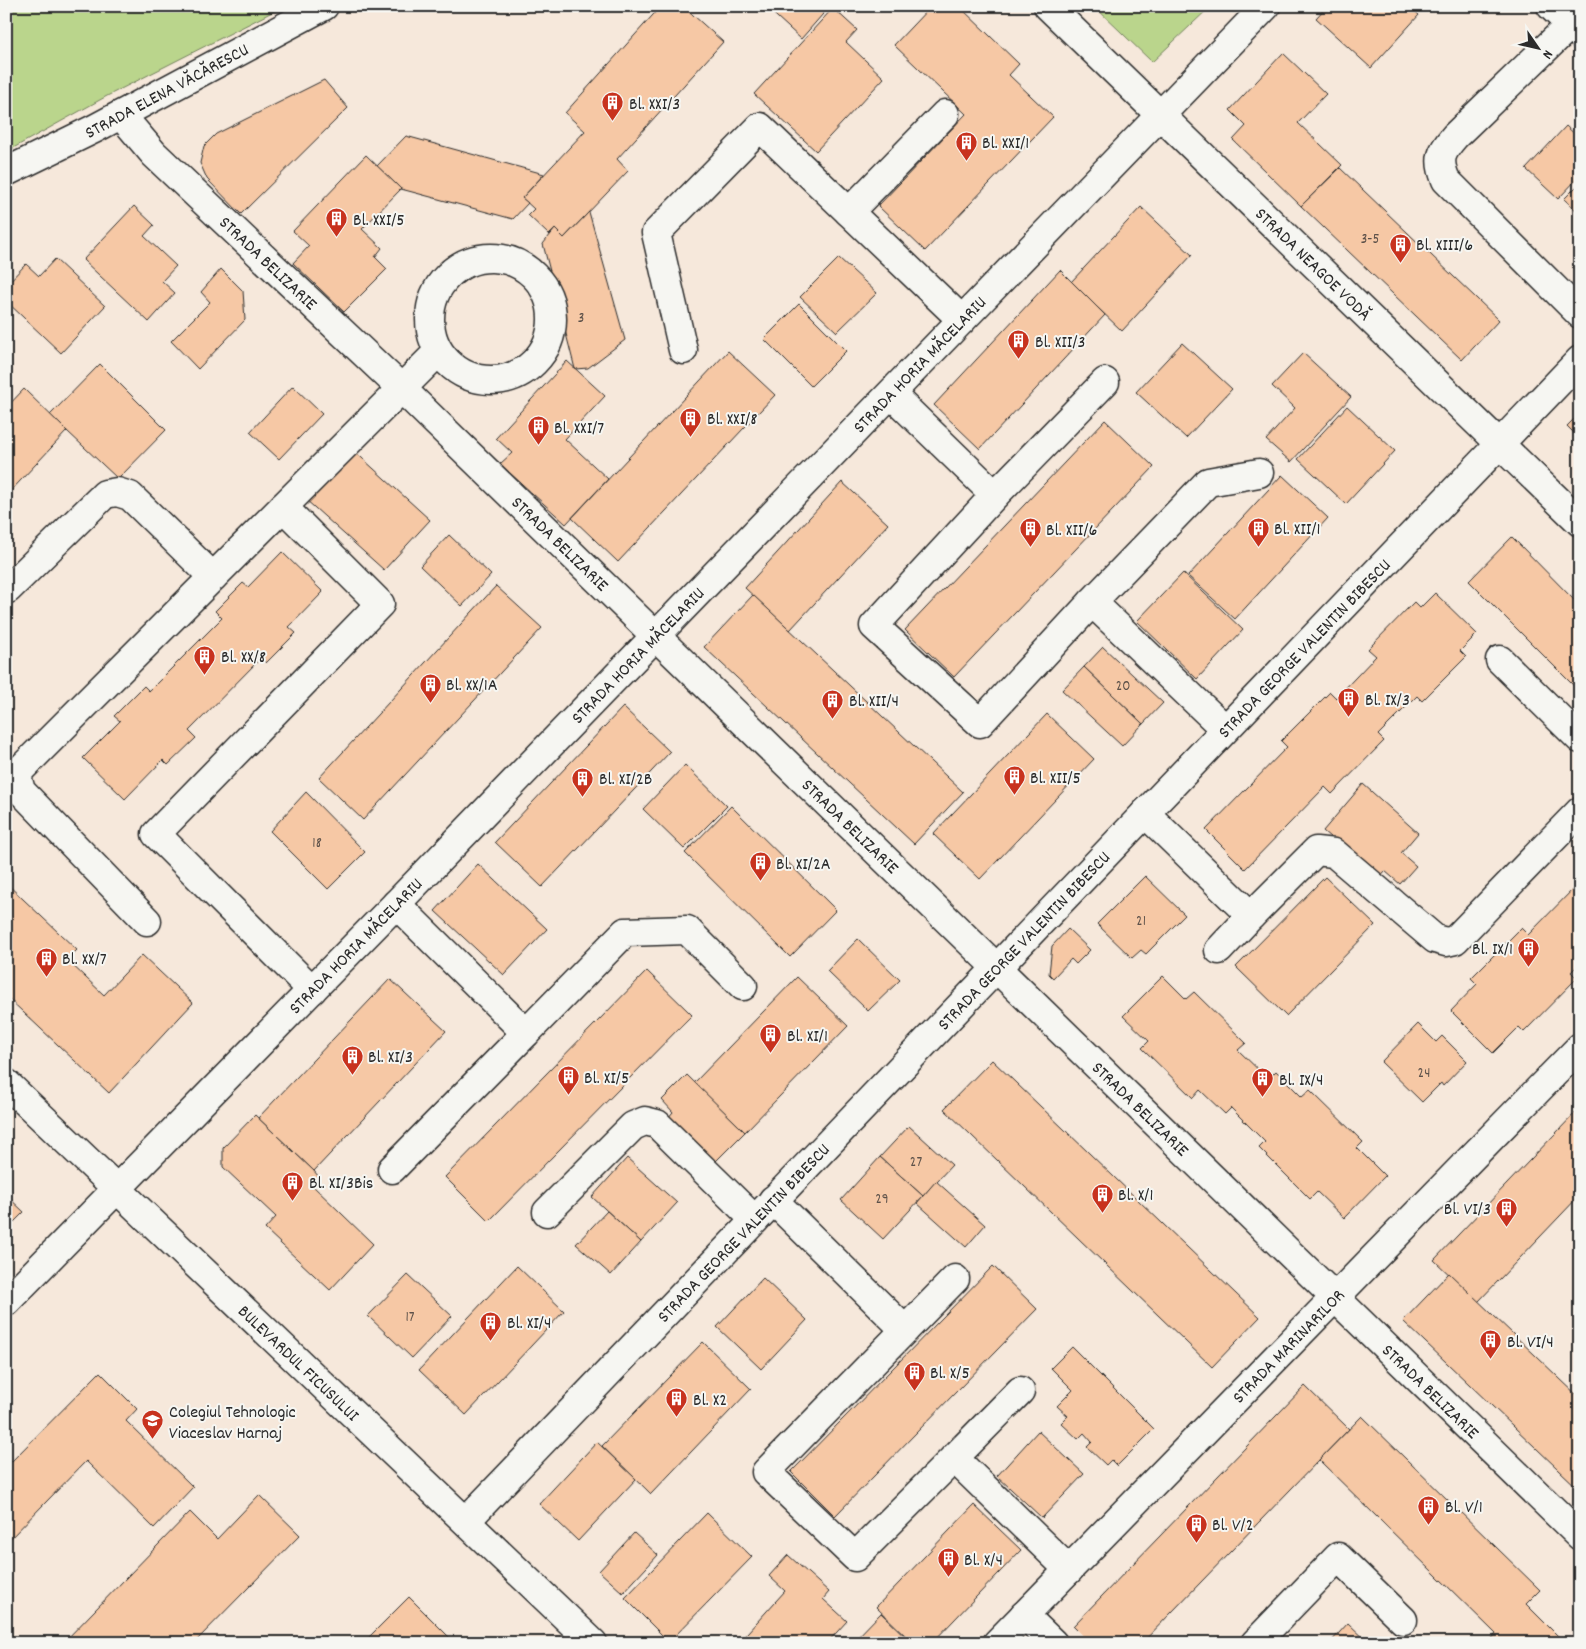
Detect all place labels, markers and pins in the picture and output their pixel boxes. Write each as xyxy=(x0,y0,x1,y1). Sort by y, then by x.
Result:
building icon: Bl. XXI/3 xyxy=(601,91,625,122)
place label: Bl. XXI/3 xyxy=(629,93,680,118)
building icon: Bl. XXI/1 xyxy=(954,130,978,161)
place label: Bl. XXI/1 xyxy=(982,132,1029,157)
building icon: Bl. XXI/5 xyxy=(325,207,349,238)
place label: Bl. XXI/5 xyxy=(353,209,405,234)
building icon: Bl. XIII/6 xyxy=(1388,232,1412,263)
place label: Bl. XIII/6 xyxy=(1416,234,1473,259)
building icon: Bl. XII/3 xyxy=(1007,329,1031,360)
place label: Bl. XII/3 xyxy=(1035,331,1086,356)
building icon: Bl. XXI/8 xyxy=(679,406,703,437)
place label: Bl. XXI/8 xyxy=(707,408,758,433)
building icon: Bl. XXI/7 xyxy=(526,415,550,446)
place label: Bl. XXI/7 xyxy=(554,417,604,442)
building icon: Bl. XII/1 xyxy=(1246,516,1270,547)
building icon: Bl. XII/6 xyxy=(1018,517,1042,548)
place label: Bl. XII/1 xyxy=(1274,518,1321,543)
place label: Bl. XII/6 xyxy=(1046,519,1097,544)
building icon: Bl. XX/8 xyxy=(193,644,217,675)
place label: Bl. XX/8 xyxy=(221,646,266,671)
building icon: Bl. XX/1A xyxy=(418,672,442,703)
place label: Bl. XX/1A xyxy=(446,674,498,699)
building icon: Bl. IX/3 xyxy=(1337,687,1361,718)
building icon: Bl. XII/4 xyxy=(821,688,845,719)
place label: Bl. IX/3 xyxy=(1365,689,1410,714)
place label: Bl. XII/4 xyxy=(849,690,899,715)
building icon: Bl. XII/5 xyxy=(1002,765,1026,796)
building icon: Bl. XI/2B xyxy=(571,766,595,797)
place label: Bl. XII/5 xyxy=(1030,767,1081,792)
place label: Bl. XI/2B xyxy=(599,768,652,793)
building icon: Bl. XI/2A xyxy=(748,851,772,882)
place label: Bl. XI/2A xyxy=(776,853,831,878)
building icon: Bl. IX/1 xyxy=(1517,936,1541,967)
place label: Bl. IX/1 xyxy=(1472,938,1513,963)
building icon: Bl. XX/7 xyxy=(34,946,58,977)
place label: Bl. XX/7 xyxy=(62,948,107,973)
building icon: Bl. XI/1 xyxy=(759,1023,783,1054)
place label: Bl. XI/1 xyxy=(787,1025,828,1050)
building icon: Bl. XI/3 xyxy=(340,1044,364,1075)
place label: Bl. XI/3 xyxy=(368,1046,413,1071)
building icon: Bl. XI/5 xyxy=(556,1065,580,1096)
place label: Bl. XI/5 xyxy=(584,1067,629,1092)
building icon: Bl. IX/4 xyxy=(1251,1067,1275,1098)
place label: Bl. IX/4 xyxy=(1279,1069,1323,1094)
building icon: Bl. XI/3Bis xyxy=(281,1170,305,1201)
place label: Bl. XI/3Bis xyxy=(309,1172,373,1197)
building icon: Bl. X/1 xyxy=(1090,1182,1114,1213)
place label: Bl. X/1 xyxy=(1118,1184,1153,1209)
building icon: Bl. VI/3 xyxy=(1495,1196,1519,1227)
place label: Bl. VI/3 xyxy=(1444,1198,1491,1223)
building icon: Bl. XI/4 xyxy=(479,1310,503,1341)
place label: Bl. XI/4 xyxy=(507,1312,551,1337)
building icon: Bl. VI/4 xyxy=(1479,1329,1503,1360)
place label: Bl. VI/4 xyxy=(1507,1331,1554,1356)
building icon: Bl. X/5 xyxy=(902,1360,926,1391)
place label: Bl. X/5 xyxy=(930,1362,970,1387)
building icon: Bl. X2 xyxy=(665,1387,689,1418)
place label: Bl. X2 xyxy=(693,1389,727,1414)
place label: Colegiul Tehnologic Viaceslav Harnaj xyxy=(169,1401,296,1447)
school or university icon: Colegiul Tehnologic Viaceslav Harnaj xyxy=(141,1409,165,1440)
building icon: Bl. V/1 xyxy=(1417,1494,1441,1525)
place label: Bl. V/1 xyxy=(1445,1496,1483,1521)
building icon: Bl. V/2 xyxy=(1184,1512,1208,1543)
place label: Bl. V/2 xyxy=(1212,1514,1254,1539)
building icon: Bl. X/4 xyxy=(936,1547,960,1578)
place label: Bl. X/4 xyxy=(964,1549,1003,1574)

